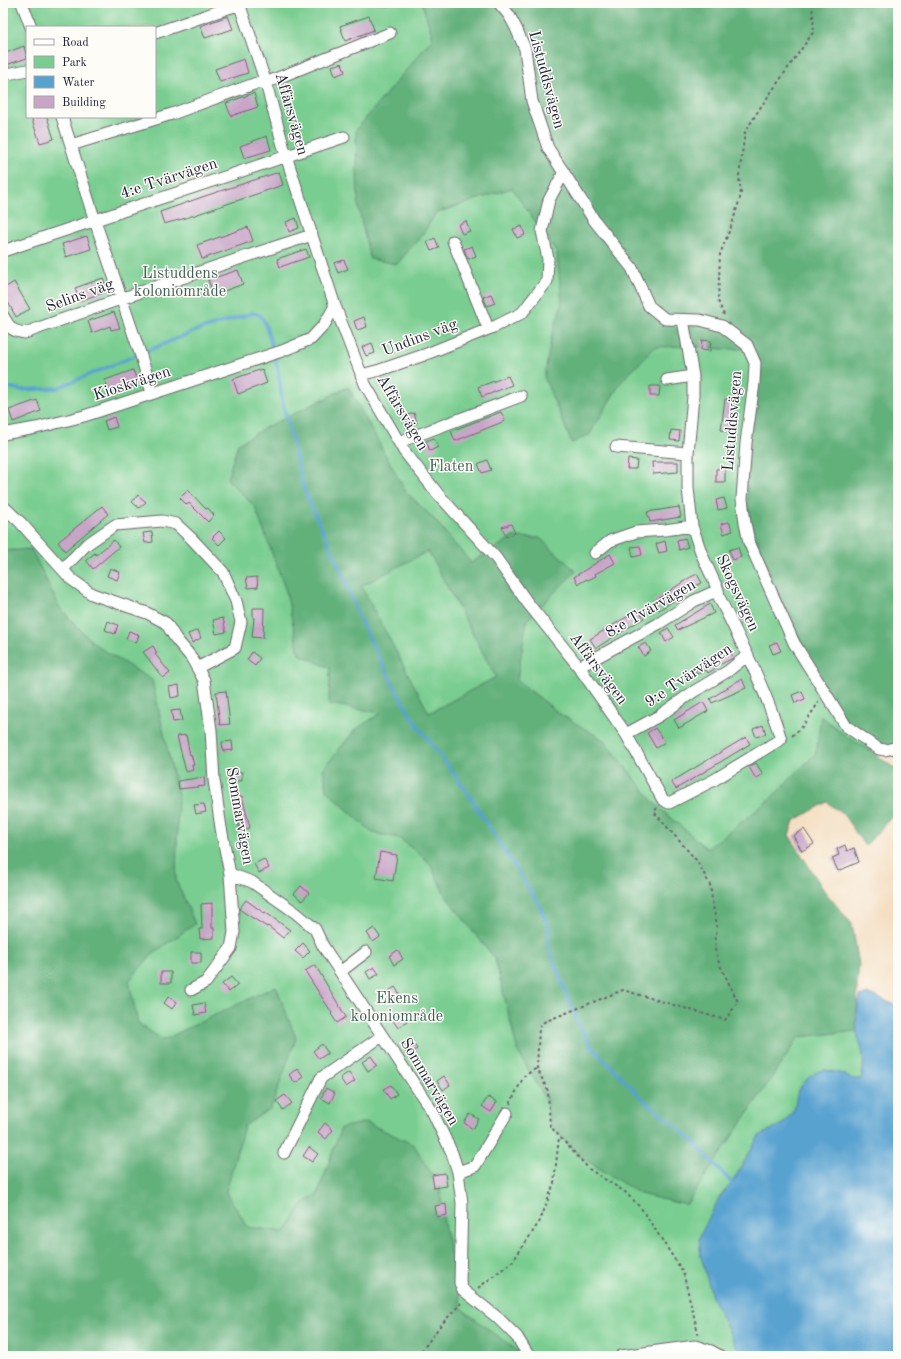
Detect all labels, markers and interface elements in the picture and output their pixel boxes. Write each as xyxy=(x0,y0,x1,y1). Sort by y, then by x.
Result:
legend xyxy=(26,26,156,118)
street label: Listuddsvägen xyxy=(525,29,567,131)
text: Road xyxy=(62,37,89,49)
text: Park xyxy=(62,57,87,69)
street label: Affärsvägen xyxy=(272,71,311,158)
text: Water xyxy=(62,77,95,89)
text: Building xyxy=(62,97,106,109)
street label: 4:e Tvärvägen xyxy=(118,156,220,202)
park label: Listuddens koloniområde xyxy=(134,266,226,300)
street label: Selins väg xyxy=(44,276,116,316)
street label: Undins väg xyxy=(380,316,460,360)
street label: Kioskvägen xyxy=(91,364,173,404)
street label: Listuddsvägen xyxy=(721,370,745,472)
street label: Affärsvägen xyxy=(373,372,431,454)
park label: Flaten xyxy=(429,459,474,475)
street label: Skogsvägen xyxy=(712,552,762,634)
street label: 8:e Tvärvägen xyxy=(603,577,699,641)
street label: Affärsvägen xyxy=(566,630,630,708)
street label: 9:e Tvärvägen xyxy=(643,641,736,711)
street label: Sommarvägen xyxy=(223,766,256,866)
park label: Ekens koloniområde xyxy=(351,991,443,1025)
street label: Sommarvägen xyxy=(397,1036,461,1129)

